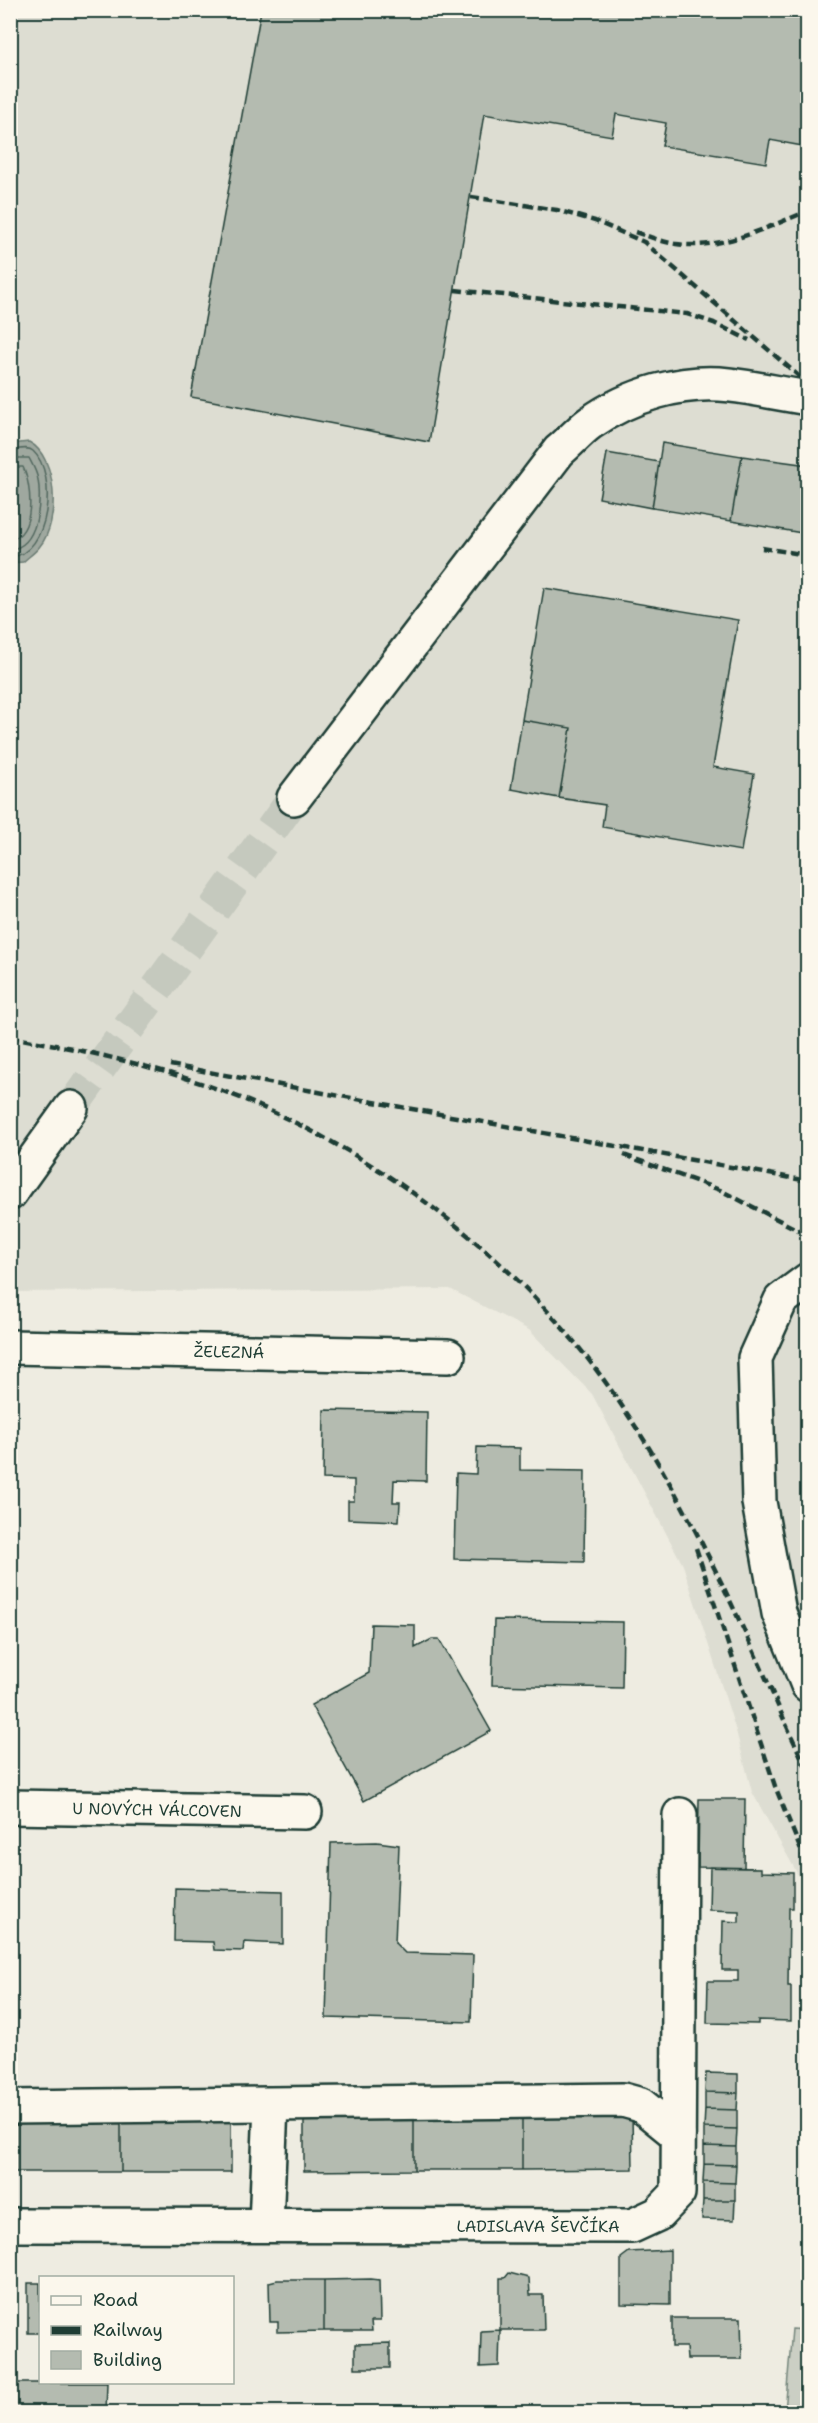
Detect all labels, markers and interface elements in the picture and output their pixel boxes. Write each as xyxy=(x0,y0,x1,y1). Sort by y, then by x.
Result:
street label: ŽELEZNÁ xyxy=(193,1340,264,1363)
street label: U NOVÝCH VÁLCOVEN xyxy=(72,1798,242,1821)
street label: LADISLAVA ŠEVČÍKA xyxy=(456,2215,620,2236)
legend xyxy=(39,2276,234,2384)
text: Road xyxy=(93,2288,138,2312)
text: Railway xyxy=(93,2318,163,2342)
text: Building xyxy=(93,2348,162,2372)

